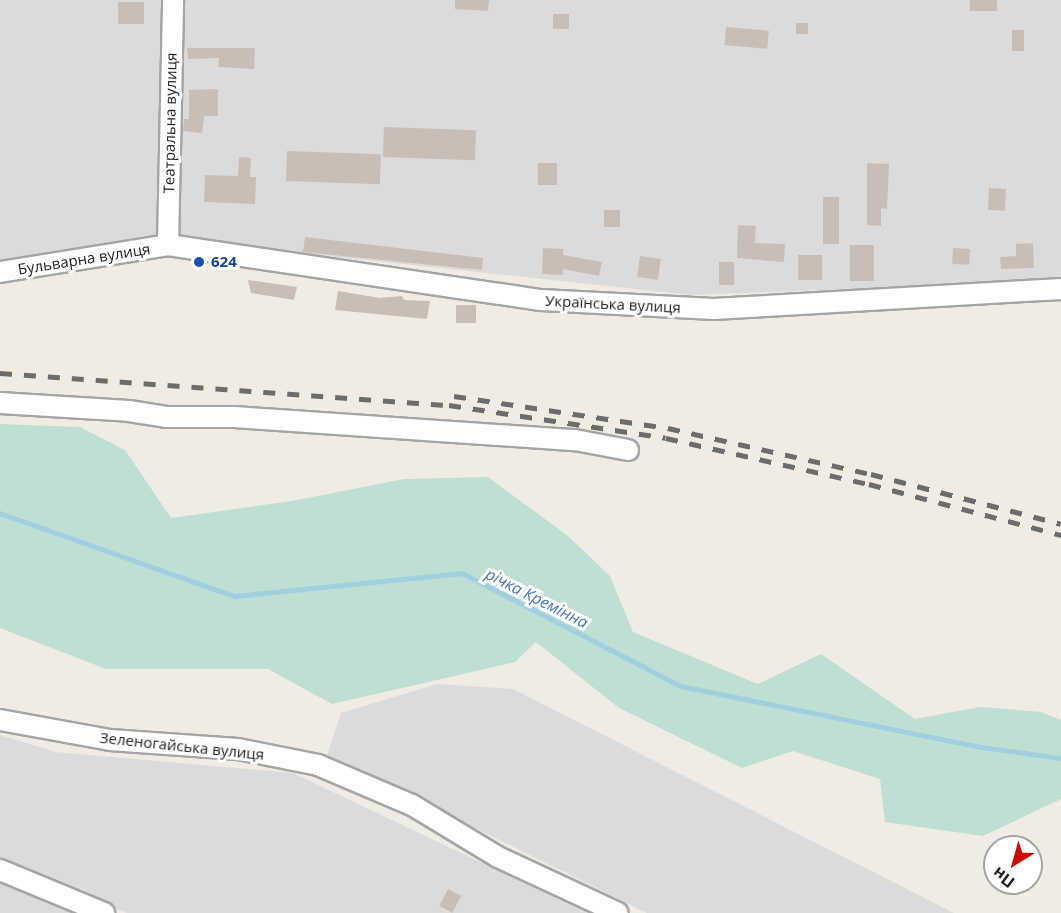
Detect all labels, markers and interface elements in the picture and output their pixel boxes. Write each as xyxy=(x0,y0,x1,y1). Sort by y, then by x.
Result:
street label: Театральна вулиця xyxy=(160,53,180,193)
street label: Бульварна вулиця xyxy=(16,240,152,278)
place label: 624 xyxy=(211,253,237,271)
marker: 624 xyxy=(192,255,206,269)
street label: Українська вулиця xyxy=(545,291,681,317)
water label: річка Кремінна xyxy=(483,564,591,632)
street label: Зеленогайська вулиця xyxy=(99,728,265,764)
north arrow xyxy=(983,835,1043,895)
text: Пн xyxy=(988,862,1019,893)

